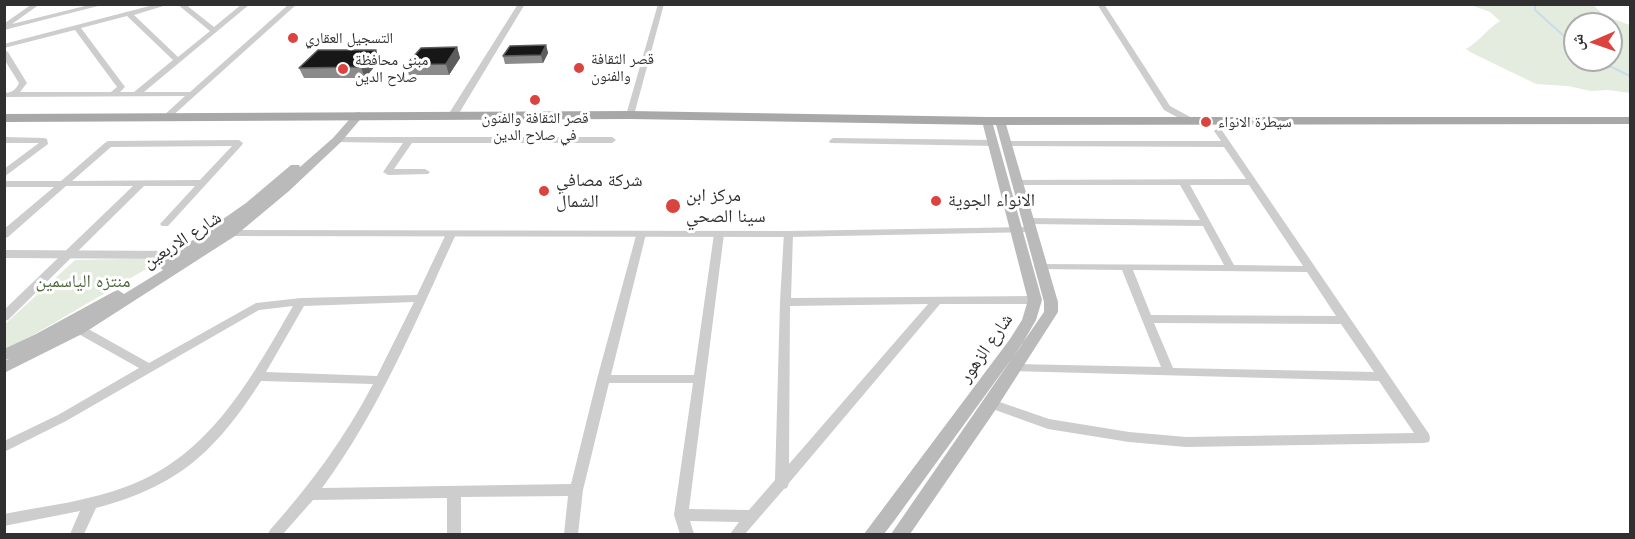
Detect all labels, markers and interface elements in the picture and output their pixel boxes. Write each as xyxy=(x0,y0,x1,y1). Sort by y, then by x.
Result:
north arrow xyxy=(1563,12,1623,72)
place label: التسجيل العقاري xyxy=(305,29,393,47)
marker: التسجيل العقاري xyxy=(286,31,300,45)
text: ش xyxy=(1567,34,1587,51)
place label: قصر الثقافة والفنون xyxy=(591,50,654,85)
place label: مبنى محافظة صلاح الدين xyxy=(355,51,428,86)
marker: قصر الثقافة والفنون xyxy=(572,61,586,75)
marker: مبنى محافظة صلاح الدين xyxy=(336,62,350,76)
marker: قصر الثقافة والفنون في صلاح الدين xyxy=(528,93,542,107)
place label: قصر الثقافة والفنون في صلاح الدين xyxy=(481,109,589,144)
place label: سيطرة الانواء xyxy=(1218,113,1292,131)
marker: سيطرة الانواء xyxy=(1199,115,1213,129)
place label: شركة مصافي الشمال xyxy=(556,170,642,213)
marker: شركة مصافي الشمال xyxy=(537,184,551,198)
place label: مركز ابن سينا الصحي xyxy=(686,185,766,228)
place label: الانواء الجوية xyxy=(948,190,1035,212)
marker: الانواء الجوية xyxy=(929,194,943,208)
marker: مركز ابن سينا الصحي xyxy=(664,197,682,215)
street label: شارع الاربعين xyxy=(139,207,225,273)
park label: منتزه الياسمين xyxy=(35,271,131,293)
street label: شارع الزهور xyxy=(954,309,1018,387)

